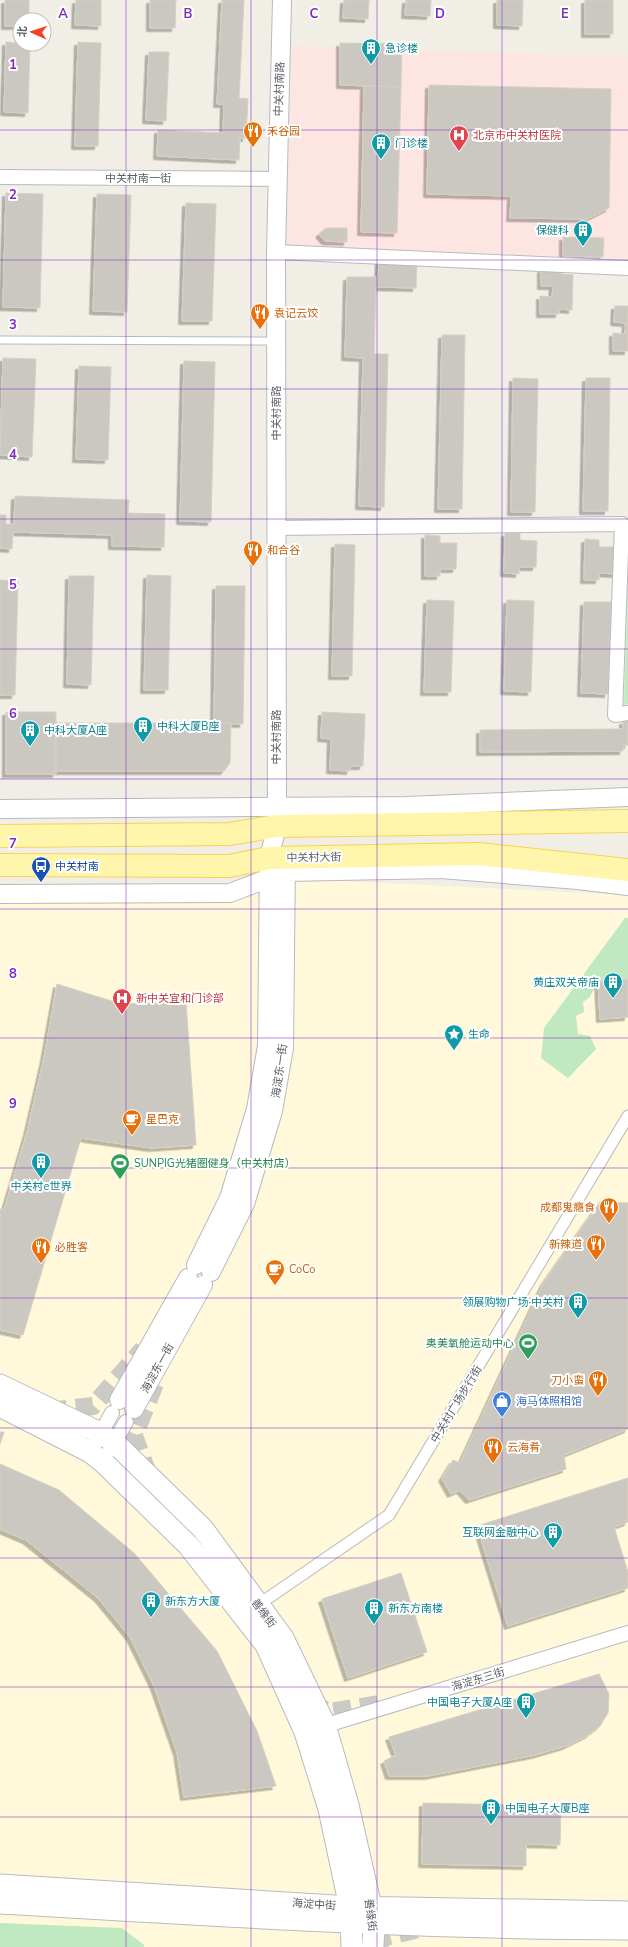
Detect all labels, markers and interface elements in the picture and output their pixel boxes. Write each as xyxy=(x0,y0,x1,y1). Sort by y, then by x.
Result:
text: A xyxy=(58,5,68,23)
text: B xyxy=(184,5,193,23)
text: C xyxy=(310,5,319,23)
text: D xyxy=(435,5,445,23)
text: E xyxy=(561,5,569,23)
north arrow xyxy=(12,12,52,52)
text: 北 xyxy=(15,26,30,37)
building icon: 急诊楼 xyxy=(360,37,382,65)
place label: 急诊楼 xyxy=(385,41,418,56)
text: 1 xyxy=(9,56,17,74)
street label: 中关村南路 xyxy=(271,61,288,117)
restaurant icon: 禾谷园 xyxy=(242,120,264,148)
place label: 禾谷园 xyxy=(267,124,300,139)
hospital icon: 北京市中关村医院 xyxy=(448,124,470,152)
place label: 北京市中关村医院 xyxy=(473,128,561,143)
building icon: 门诊楼 xyxy=(370,132,392,160)
place label: 门诊楼 xyxy=(395,136,428,151)
street label: 中关村南一街 xyxy=(105,171,171,186)
text: 2 xyxy=(9,186,17,204)
building icon: 保健科 xyxy=(572,219,594,247)
place label: 保健科 xyxy=(536,223,569,238)
restaurant icon: 袁记云饺 xyxy=(249,302,271,330)
place label: 袁记云饺 xyxy=(274,306,318,321)
text: 3 xyxy=(9,316,17,334)
street label: 中关村南路 xyxy=(269,386,284,441)
text: 4 xyxy=(9,446,17,464)
restaurant icon: 和合谷 xyxy=(242,539,264,567)
place label: 和合谷 xyxy=(267,543,300,558)
text: 5 xyxy=(9,576,17,594)
text: 6 xyxy=(9,705,17,723)
street label: 中关村南路 xyxy=(269,710,284,765)
building icon: 中科大厦B座 xyxy=(132,715,154,743)
building icon: 中科大厦A座 xyxy=(19,719,41,747)
place label: 中科大厦B座 xyxy=(157,719,219,734)
place label: 中科大厦A座 xyxy=(44,723,107,738)
text: 7 xyxy=(9,835,17,853)
street label: 中关村大街 xyxy=(286,850,342,865)
bus stop icon: 中关村南 xyxy=(30,855,52,883)
place label: 中关村南 xyxy=(55,859,99,874)
text: 8 xyxy=(9,965,17,983)
building icon: 黄庄双关帝庙 xyxy=(602,971,624,999)
place label: 黄庄双关帝庙 xyxy=(533,975,599,990)
hospital icon: 新中关宜和门诊部 xyxy=(111,987,133,1015)
place label: 新中关宜和门诊部 xyxy=(136,991,224,1006)
place icon: 生命 xyxy=(443,1023,465,1051)
place label: 生命 xyxy=(468,1027,490,1042)
street label: 海淀东一街 xyxy=(268,1043,291,1099)
text: 9 xyxy=(9,1095,17,1113)
cafe icon: 星巴克 xyxy=(121,1108,143,1136)
place label: 星巴克 xyxy=(146,1112,179,1127)
building icon: 中关村e世界 xyxy=(30,1151,52,1179)
sports icon: SUNPIG光猪圈健身（中关村店） xyxy=(109,1152,131,1180)
place label: SUNPIG光猪圈健身（中关村店） xyxy=(134,1156,296,1171)
place label: 中关村e世界 xyxy=(11,1179,72,1194)
restaurant icon: 成都鬼瘾食 xyxy=(598,1196,620,1224)
place label: 成都鬼瘾食 xyxy=(540,1200,595,1215)
restaurant icon: 新辣道 xyxy=(585,1233,607,1261)
restaurant icon: 必胜客 xyxy=(30,1236,52,1264)
place label: 新辣道 xyxy=(549,1237,582,1252)
place label: 必胜客 xyxy=(55,1240,88,1255)
cafe icon: CoCo xyxy=(264,1258,286,1286)
place label: CoCo xyxy=(289,1262,315,1277)
building icon: 领展购物广场·中关村 xyxy=(567,1291,589,1319)
place label: 领展购物广场·中关村 xyxy=(462,1295,564,1310)
sports icon: 奥美氧舱运动中心 xyxy=(517,1332,539,1360)
place label: 奥美氧舱运动中心 xyxy=(426,1336,514,1351)
street label: 海淀东一街 xyxy=(138,1341,177,1396)
street label: 中关村广场步行街 xyxy=(427,1363,486,1446)
restaurant icon: 刀小蛮 xyxy=(587,1369,609,1397)
place label: 刀小蛮 xyxy=(551,1373,584,1388)
shop icon: 海马体照相馆 xyxy=(491,1390,513,1418)
place label: 海马体照相馆 xyxy=(516,1394,582,1409)
restaurant icon: 云海肴 xyxy=(482,1436,504,1464)
place label: 云海肴 xyxy=(507,1440,540,1455)
building icon: 互联网金融中心 xyxy=(542,1521,564,1549)
place label: 互联网金融中心 xyxy=(462,1525,539,1540)
building icon: 新东方大厦 xyxy=(140,1590,162,1618)
place label: 新东方大厦 xyxy=(165,1594,220,1609)
street label: 善缘街 xyxy=(248,1596,280,1631)
building icon: 新东方南楼 xyxy=(363,1597,385,1625)
place label: 新东方南楼 xyxy=(388,1601,443,1616)
street label: 海淀东三街 xyxy=(450,1664,507,1695)
building icon: 中国电子大厦A座 xyxy=(515,1691,537,1719)
place label: 中国电子大厦A座 xyxy=(427,1695,512,1710)
building icon: 中国电子大厦B座 xyxy=(480,1797,502,1825)
place label: 中国电子大厦B座 xyxy=(505,1801,589,1816)
street label: 海淀中街 xyxy=(291,1895,336,1914)
street label: 善缘街 xyxy=(361,1898,380,1932)

